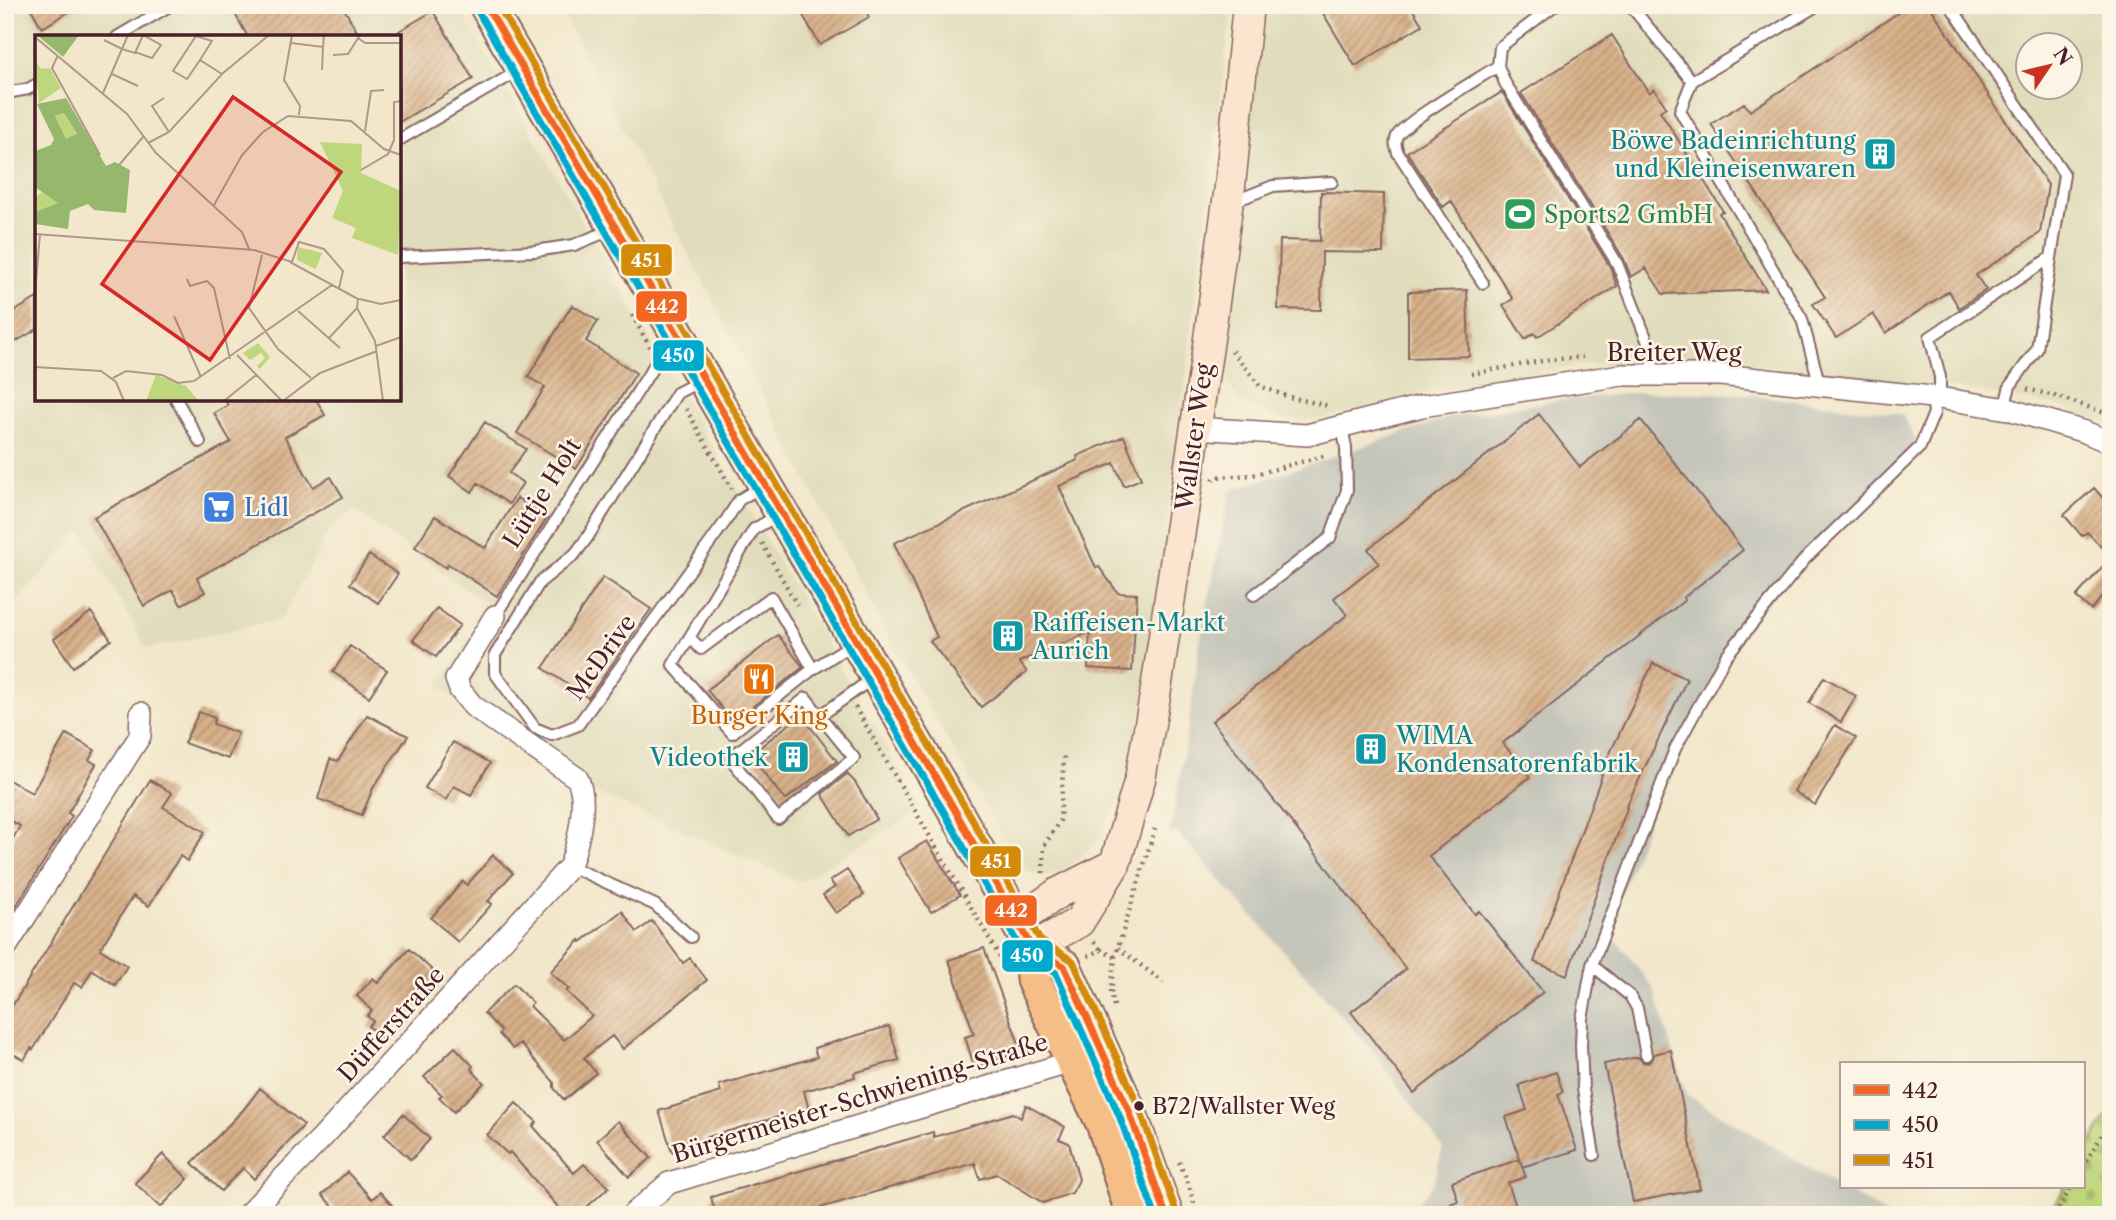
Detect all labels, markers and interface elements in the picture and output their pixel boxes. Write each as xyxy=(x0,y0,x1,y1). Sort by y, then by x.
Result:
north arrow xyxy=(2014,32,2084,102)
inset map xyxy=(35,35,401,401)
text: N xyxy=(2048,43,2077,70)
place label: Böwe Badeinrichtung und Kleineisenwaren xyxy=(1610,126,1856,183)
building icon: Böwe Badeinrichtung und Kleineisenwaren xyxy=(1861,135,1899,173)
sports icon: Sports2 GmbH xyxy=(1501,195,1539,233)
place label: Sports2 GmbH xyxy=(1544,200,1713,229)
line badge: 451 xyxy=(620,243,673,277)
text: 451 xyxy=(631,249,662,272)
line badge: 442 xyxy=(635,290,688,323)
text: 442 xyxy=(645,295,679,318)
street label: Breiter Weg xyxy=(1607,338,1742,367)
line badge: 450 xyxy=(652,339,705,372)
text: 450 xyxy=(661,344,695,367)
street label: Wallster Weg xyxy=(1169,361,1219,514)
street label: Lüttje Holt xyxy=(497,432,587,553)
supermarket icon: Lidl xyxy=(200,488,238,526)
place label: Lidl xyxy=(244,493,289,522)
place label: Raiffeisen-Markt Aurich xyxy=(1031,608,1226,665)
street label: McDrive xyxy=(560,609,642,705)
building icon: Raiffeisen-Markt Aurich xyxy=(989,617,1027,655)
restaurant icon: Burger King xyxy=(740,660,778,698)
place label: Burger King xyxy=(690,701,828,730)
place label: WIMA Kondensatorenfabrik xyxy=(1395,721,1639,778)
building icon: WIMA Kondensatorenfabrik xyxy=(1352,730,1390,768)
building icon: Videothek xyxy=(774,738,812,776)
place label: Videothek xyxy=(649,743,769,772)
line badge: 451 xyxy=(969,845,1022,878)
text: 451 xyxy=(981,850,1012,873)
line badge: 442 xyxy=(984,894,1038,927)
text: 442 xyxy=(994,899,1028,922)
line badge: 450 xyxy=(1001,939,1054,973)
text: 450 xyxy=(1010,944,1044,967)
street label: Düfferstraße xyxy=(332,960,450,1088)
street label: Bürgermeister-Schwiening-Straße xyxy=(669,1027,1051,1169)
legend xyxy=(1840,1062,2084,1188)
text: 442 xyxy=(1902,1078,1938,1103)
place label: B72/Wallster Weg xyxy=(1152,1093,1336,1120)
marker: B72/Wallster Weg xyxy=(1132,1099,1146,1113)
text: 450 xyxy=(1902,1112,1939,1137)
text: 451 xyxy=(1902,1148,1935,1173)

